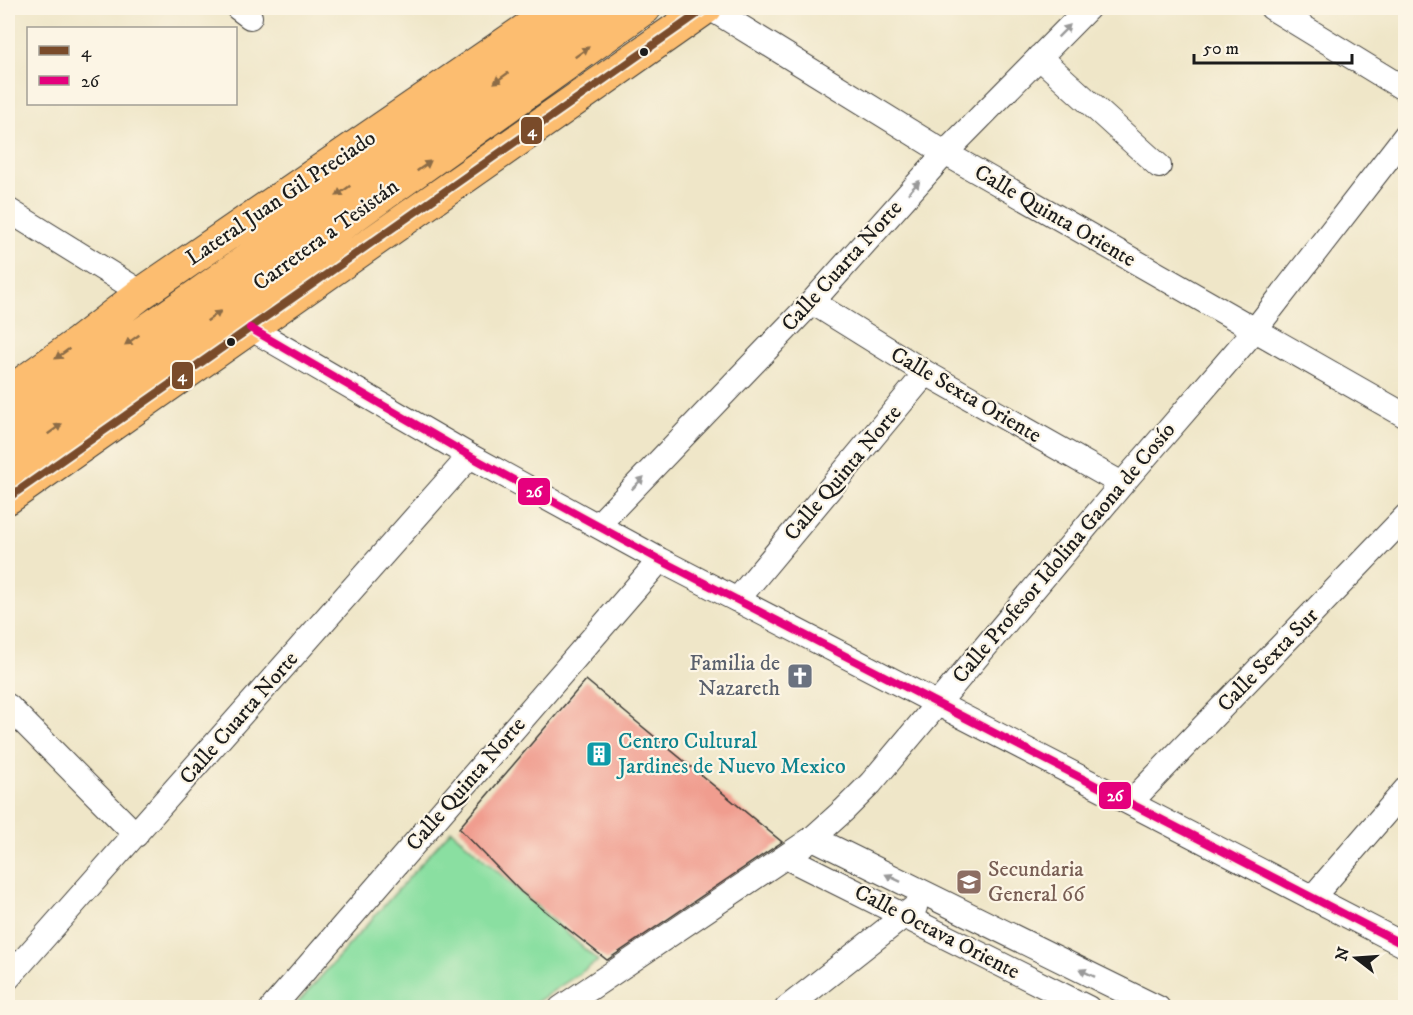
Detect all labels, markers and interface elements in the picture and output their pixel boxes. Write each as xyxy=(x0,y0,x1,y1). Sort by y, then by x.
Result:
one-way arrow xyxy=(1057,25,1071,39)
legend xyxy=(27,27,237,105)
scale bar xyxy=(1194,27,1352,65)
text: 50 m xyxy=(1203,38,1239,60)
text: 4 xyxy=(81,41,92,63)
one-way arrow xyxy=(574,46,590,58)
unlabelled marker xyxy=(638,46,650,58)
text: 26 xyxy=(81,71,100,93)
one-way arrow xyxy=(494,72,510,84)
line badge: 4 xyxy=(520,116,543,145)
text: 4 xyxy=(526,121,537,141)
street label: Lateral Juan Gil Preciado xyxy=(181,124,381,272)
street label: Calle Quinta Oriente xyxy=(969,159,1141,273)
one-way arrow xyxy=(415,160,431,172)
street label: Carretera a Tesistán xyxy=(248,173,405,297)
one-way arrow xyxy=(907,180,920,195)
one-way arrow xyxy=(335,185,351,197)
street label: Calle Cuarta Norte xyxy=(776,195,908,337)
one-way arrow xyxy=(205,310,221,322)
one-way arrow xyxy=(124,334,140,345)
unlabelled marker xyxy=(225,336,237,348)
street label: Calle Sexta Oriente xyxy=(886,341,1046,449)
one-way arrow xyxy=(55,348,71,360)
line badge: 4 xyxy=(171,361,194,390)
text: 4 xyxy=(176,366,187,386)
street label: Calle Quinta Norte xyxy=(778,400,908,546)
street label: Calle Profesor Idolina Gaona de Cosío xyxy=(947,417,1181,689)
one-way arrow xyxy=(47,423,63,435)
one-way arrow xyxy=(631,476,644,491)
line badge: 26 xyxy=(517,477,551,506)
text: 26 xyxy=(526,482,544,502)
street label: Calle Sexta Sur xyxy=(1212,602,1325,718)
street label: Calle Cuarta Norte xyxy=(174,646,304,790)
place label: Familia de Nazareth xyxy=(689,650,780,702)
church icon: Familia de Nazareth xyxy=(785,661,815,691)
street label: Calle Quinta Norte xyxy=(401,712,531,856)
place label: Centro Cultural Jardines de Nuevo Mexico xyxy=(616,728,846,780)
building icon: Centro Cultural Jardines de Nuevo Mexico xyxy=(584,739,614,769)
line badge: 26 xyxy=(1098,781,1132,810)
text: 26 xyxy=(1107,786,1125,806)
place label: Secundaria General 66 xyxy=(988,856,1086,908)
school or university icon: Secundaria General 66 xyxy=(954,867,984,897)
one-way arrow xyxy=(884,873,901,882)
street label: Calle Octava Oriente xyxy=(850,879,1024,985)
north arrow xyxy=(1326,928,1386,988)
text: N xyxy=(1331,945,1354,963)
one-way arrow xyxy=(1078,968,1095,977)

